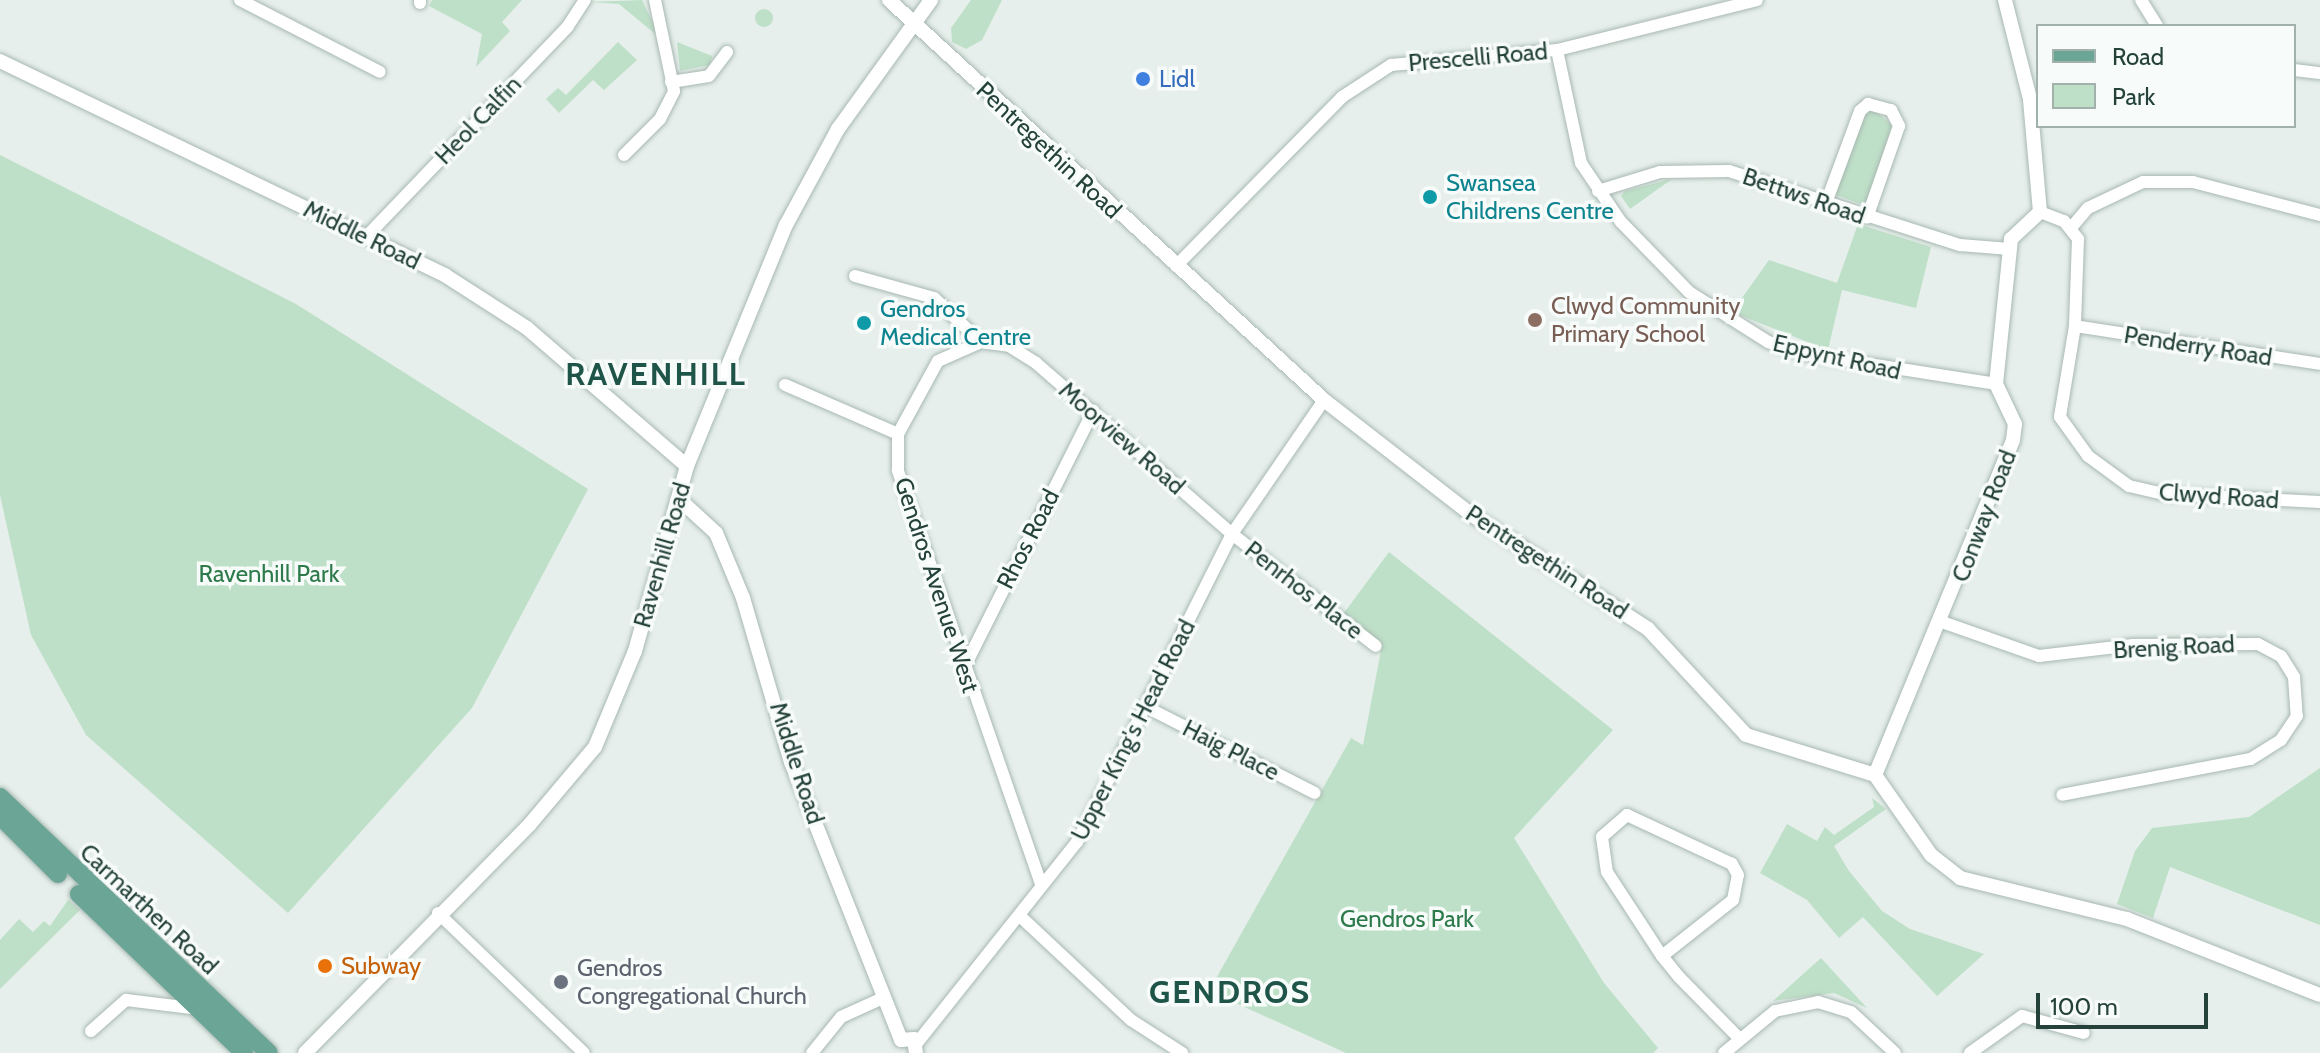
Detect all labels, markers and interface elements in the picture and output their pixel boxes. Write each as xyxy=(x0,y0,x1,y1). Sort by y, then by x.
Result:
legend xyxy=(2036,24,2296,128)
street label: Prescelli Road xyxy=(1407,37,1549,77)
text: Road xyxy=(2112,42,2164,71)
place label: Lidl xyxy=(1159,65,1195,93)
street label: Heol Calfin xyxy=(429,70,527,170)
marker: Lidl xyxy=(1134,70,1152,88)
street label: Pentregethin Road xyxy=(970,75,1128,225)
text: Park xyxy=(2112,82,2155,111)
street label: Bettws Road xyxy=(1739,162,1869,230)
place label: Swansea Childrens Centre xyxy=(1446,169,1614,225)
marker: Swansea Childrens Centre xyxy=(1421,188,1439,206)
street label: Middle Road xyxy=(299,194,425,276)
place label: Clwyd Community Primary School xyxy=(1551,292,1740,348)
place label: Gendros Medical Centre xyxy=(880,295,1031,351)
marker: Clwyd Community Primary School xyxy=(1526,311,1544,329)
marker: Gendros Medical Centre xyxy=(855,314,873,332)
street label: Penderry Road xyxy=(2122,320,2274,372)
street label: Eppynt Road xyxy=(1770,328,1904,386)
district label: RAVENHILL xyxy=(565,355,747,393)
street label: Moorview Road xyxy=(1053,376,1191,500)
street label: Conway Road xyxy=(1946,446,2022,586)
street label: Gendros Avenue West xyxy=(889,474,985,696)
street label: Clwyd Road xyxy=(2158,477,2280,515)
street label: Ravenhill Road xyxy=(628,479,696,631)
street label: Rhos Road xyxy=(991,484,1065,594)
street label: Pentregethin Road xyxy=(1460,499,1634,625)
street label: Penrhos Place xyxy=(1239,535,1369,645)
park label: Ravenhill Park xyxy=(199,560,339,588)
street label: Upper King's Head Road xyxy=(1065,615,1201,845)
street label: Brenig Road xyxy=(2113,629,2235,665)
street label: Middle Road xyxy=(764,699,830,827)
street label: Haig Place xyxy=(1178,713,1284,787)
street label: Carmarthen Road xyxy=(74,838,224,980)
park label: Gendros Park xyxy=(1340,905,1474,933)
place label: Subway xyxy=(341,952,421,980)
place label: Gendros Congregational Church xyxy=(577,954,807,1010)
marker: Subway xyxy=(316,957,334,975)
marker: Gendros Congregational Church xyxy=(552,973,570,991)
district label: GENDROS xyxy=(1149,973,1311,1011)
scale bar xyxy=(2040,977,2212,1027)
text: 100 m xyxy=(2050,992,2118,1021)

